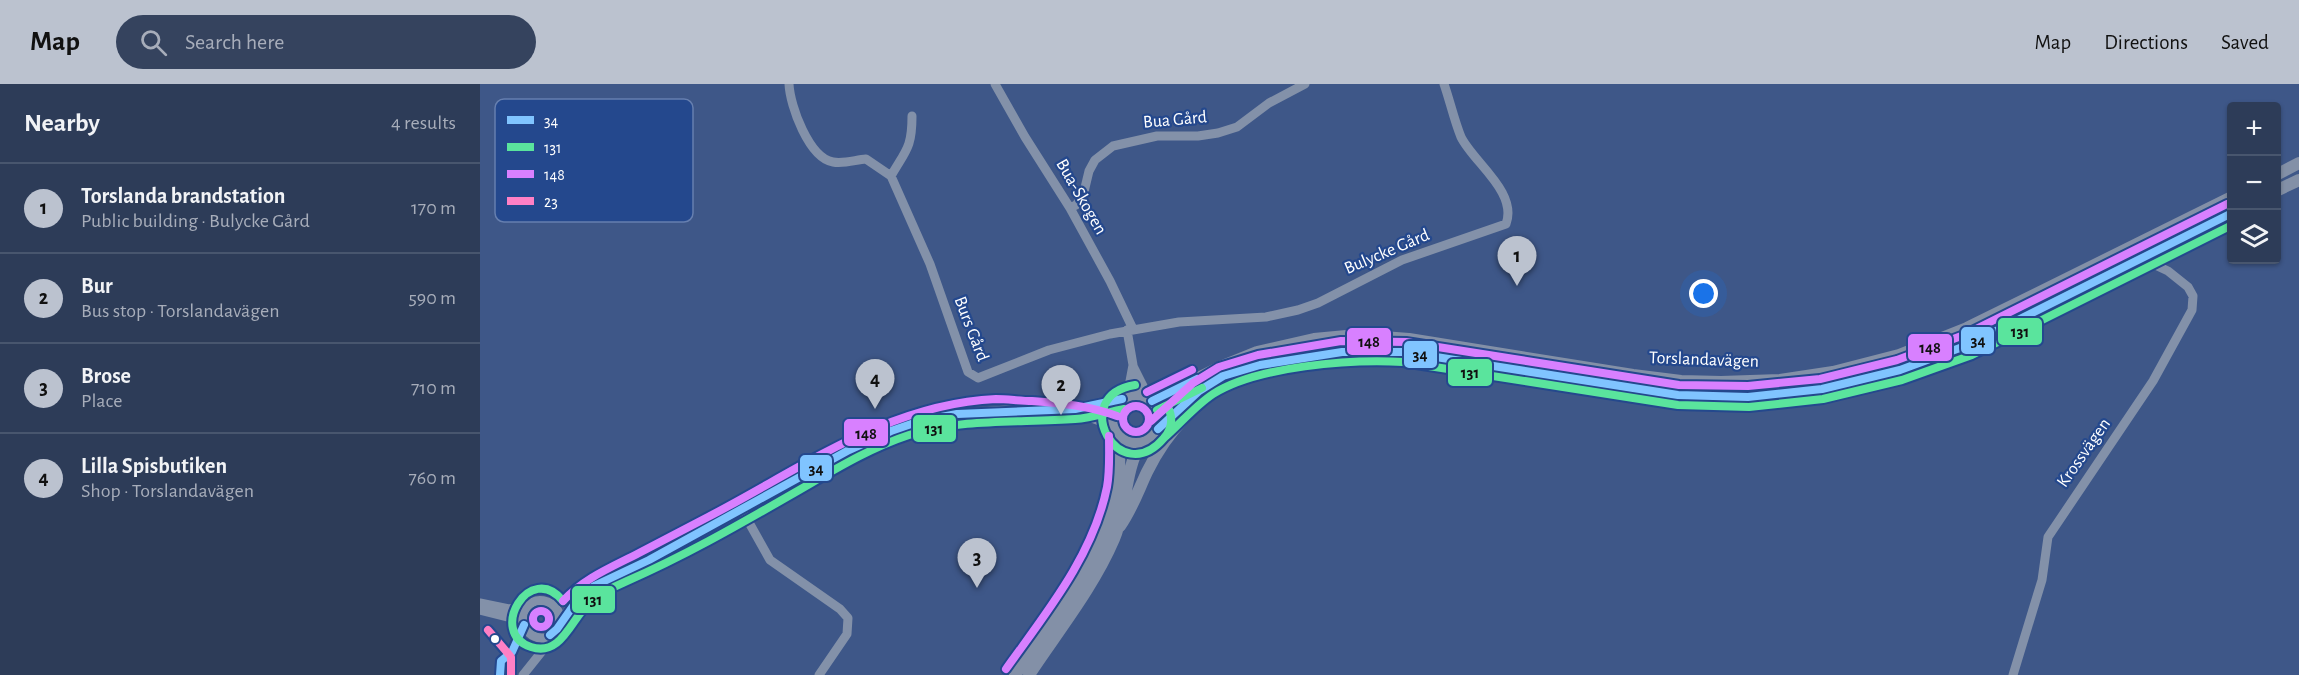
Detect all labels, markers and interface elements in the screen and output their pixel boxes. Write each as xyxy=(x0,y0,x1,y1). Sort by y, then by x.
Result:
search box xyxy=(116,15,536,69)
icon: search xyxy=(137,26,170,59)
text: Map xyxy=(30,28,80,56)
text: Search here xyxy=(185,31,284,53)
text: Map xyxy=(2035,32,2071,53)
text: Directions xyxy=(2104,32,2188,53)
text: Saved xyxy=(2221,32,2269,53)
legend xyxy=(495,99,693,222)
map controls xyxy=(2227,102,2281,264)
button: + xyxy=(2227,102,2281,156)
street label: Bua Gård xyxy=(1142,108,1208,132)
text: Nearby xyxy=(24,110,100,136)
text: 4 results xyxy=(391,113,456,133)
text: 34 xyxy=(544,113,559,129)
text: 131 xyxy=(544,140,562,156)
street label: Bua-Skogen xyxy=(1052,156,1110,238)
button: − xyxy=(2227,156,2281,210)
text: 148 xyxy=(544,167,565,183)
text: Torslanda brandstation xyxy=(81,185,285,207)
text: 23 xyxy=(544,194,558,210)
text: 1 xyxy=(40,198,47,218)
text: 170 m xyxy=(411,198,456,218)
button: layers xyxy=(2227,210,2281,264)
text: Public building · Bulycke Gård xyxy=(81,211,310,231)
street label: Bulycke Gård xyxy=(1342,226,1432,278)
pin: 1 xyxy=(1498,236,1536,286)
text: Bur xyxy=(81,275,113,297)
your location xyxy=(1689,279,1718,308)
text: 2 xyxy=(39,288,48,308)
text: 590 m xyxy=(408,288,456,308)
street label: Burs Gård xyxy=(950,294,992,364)
text: Bus stop · Torslandavägen xyxy=(81,301,280,321)
line badge: 131 xyxy=(1997,317,2043,346)
text: 131 xyxy=(2011,324,2029,340)
line badge: 34 xyxy=(1960,326,1995,355)
line badge: 148 xyxy=(1346,327,1392,356)
line badge: 148 xyxy=(1907,333,1953,362)
text: 34 xyxy=(1971,333,1985,349)
text: 148 xyxy=(1358,334,1380,350)
line badge: 34 xyxy=(1403,340,1438,369)
text: 148 xyxy=(1919,340,1941,356)
text: 34 xyxy=(1413,347,1427,363)
street label: Torslandavägen xyxy=(1649,349,1759,371)
line badge: 131 xyxy=(1447,358,1493,387)
pin: 4 xyxy=(856,360,894,409)
text: Brose xyxy=(81,365,131,387)
text: 131 xyxy=(1461,365,1479,381)
pin: 2 xyxy=(1042,366,1080,415)
text: 3 xyxy=(39,378,48,398)
text: 710 m xyxy=(411,378,456,398)
text: Place xyxy=(81,391,122,411)
line badge: 131 xyxy=(912,414,957,443)
street label: Krossvägen xyxy=(2054,415,2114,491)
line badge: 148 xyxy=(843,418,889,447)
text: 131 xyxy=(925,421,943,437)
text: 148 xyxy=(855,426,877,442)
line badge: 34 xyxy=(799,454,833,482)
text: Lilla Spisbutiken xyxy=(81,455,227,477)
text: 34 xyxy=(809,461,823,477)
text: 4 xyxy=(38,468,49,488)
text: 760 m xyxy=(408,468,456,488)
text: Shop · Torslandavägen xyxy=(81,481,254,501)
pin: 3 xyxy=(958,538,996,588)
line badge: 131 xyxy=(571,585,616,614)
text: 131 xyxy=(584,592,602,608)
unlabelled marker xyxy=(489,633,501,645)

